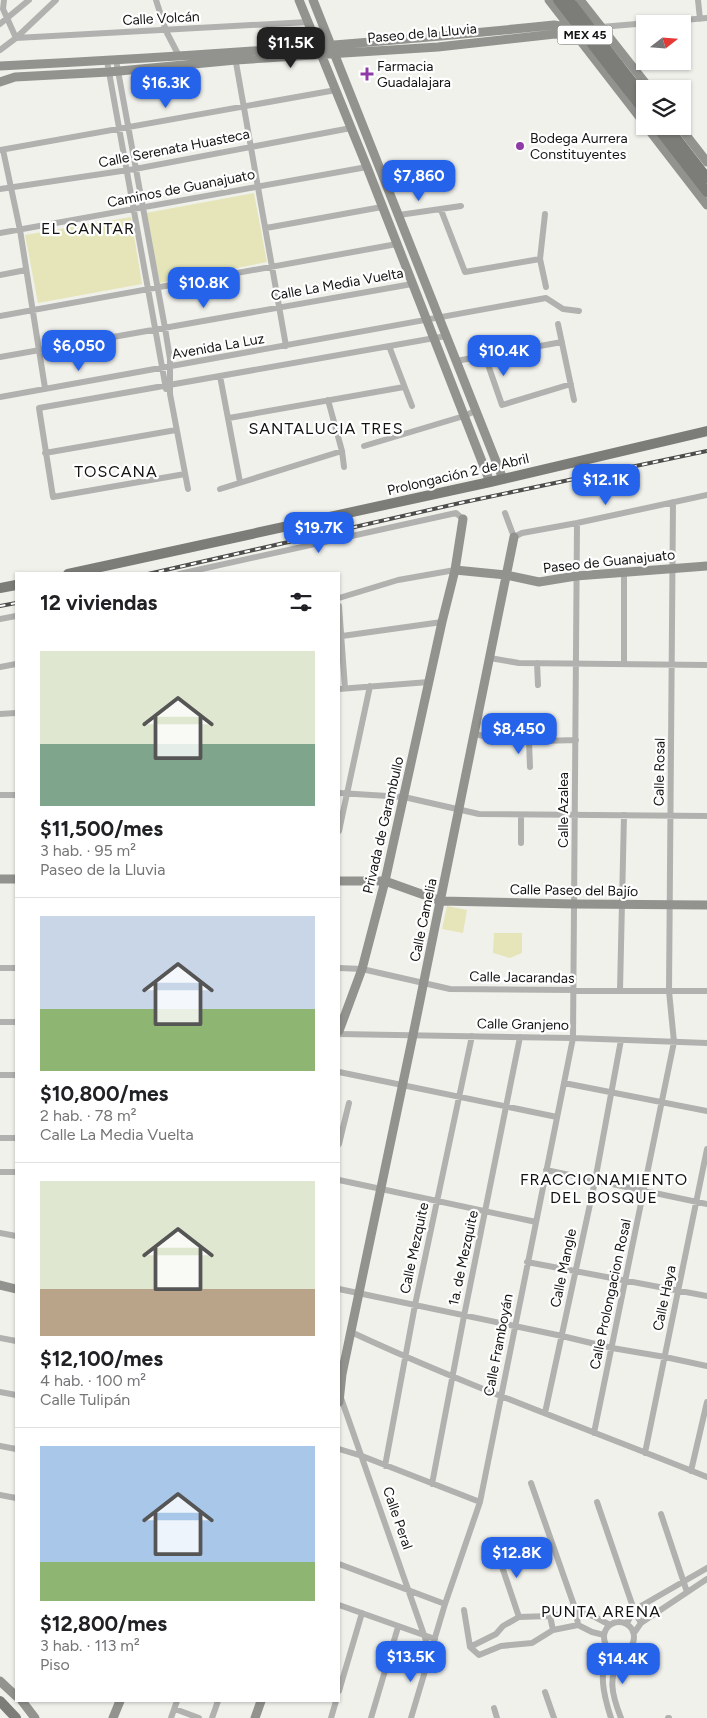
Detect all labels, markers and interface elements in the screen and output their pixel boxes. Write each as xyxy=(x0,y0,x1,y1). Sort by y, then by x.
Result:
street label: Calle Volcán xyxy=(122,8,200,29)
north arrow xyxy=(636,15,691,70)
map controls xyxy=(636,15,691,135)
street label: Paseo de la Lluvia xyxy=(367,20,477,47)
road number: MEX 45 xyxy=(558,26,612,44)
pin: $11.5K xyxy=(250,27,332,69)
text: $11.5K xyxy=(268,33,314,52)
place label: Farmacia Guadalajara xyxy=(377,58,451,91)
pin: $16.3K xyxy=(125,66,207,109)
marker: Farmacia Guadalajara xyxy=(361,68,373,80)
text: $16.3K xyxy=(142,73,190,92)
button: layers xyxy=(636,80,691,135)
street label: Calle Serenata Huasteca xyxy=(97,125,251,171)
place label: Bodega Aurrera Constituyentes xyxy=(530,130,628,163)
marker: Bodega Aurrera Constituyentes xyxy=(514,140,526,152)
pin: $7,860 xyxy=(378,160,460,202)
street label: Caminos de Guanajuato xyxy=(106,166,256,211)
text: $7,860 xyxy=(393,166,445,185)
district label: EL CANTAR xyxy=(41,219,135,238)
street label: Calle La Media Vuelta xyxy=(269,264,405,305)
pin: $10.8K xyxy=(163,266,245,309)
text: $10.8K xyxy=(179,273,229,292)
pin: $6,050 xyxy=(38,330,120,372)
street label: Avenida La Luz xyxy=(170,330,266,363)
pin: $10.4K xyxy=(463,334,545,377)
text: $6,050 xyxy=(53,336,105,355)
text: $10.4K xyxy=(479,341,529,360)
district label: SANTALUCIA TRES xyxy=(248,419,404,438)
street label: Prolongación 2 de Abril xyxy=(386,450,531,499)
district label: TOSCANA xyxy=(74,462,158,481)
pin: $12.1K xyxy=(565,464,647,506)
text: $12.1K xyxy=(583,470,629,489)
pin: $19.7K xyxy=(278,512,360,554)
text: $19.7K xyxy=(295,518,343,537)
street label: Paseo de Guanajuato xyxy=(542,546,676,577)
icon: filters xyxy=(287,588,315,616)
text: 12 viviendas xyxy=(40,590,157,615)
icon: home xyxy=(133,683,223,773)
pin: $8,450 xyxy=(478,712,560,755)
text: $8,450 xyxy=(493,719,545,738)
street label: Calle Rosal xyxy=(650,738,669,806)
street label: Privada de Garambullo xyxy=(359,755,408,895)
street label: Calle Azalea xyxy=(555,772,572,848)
text: $11,500/mes xyxy=(40,816,163,841)
text: 3 hab. · 95 m² xyxy=(40,841,136,860)
text: Paseo de la Lluvia xyxy=(40,860,165,879)
street label: Calle Camelia xyxy=(406,877,441,963)
street label: Calle Paseo del Bajío xyxy=(510,881,638,900)
icon: home xyxy=(133,949,223,1039)
street label: Calle Jacarandas xyxy=(469,968,575,987)
street label: Calle Granjeno xyxy=(477,1015,569,1034)
text: $10,800/mes xyxy=(40,1081,168,1106)
text: 2 hab. · 78 m² xyxy=(40,1106,136,1125)
text: Calle La Media Vuelta xyxy=(40,1125,194,1144)
district label: FRACCIONAMIENTO DEL BOSQUE xyxy=(520,1170,688,1207)
street label: Calle Mezquite xyxy=(397,1201,433,1295)
street label: 1a. de Mezquite xyxy=(445,1209,482,1307)
icon: home xyxy=(133,1214,223,1304)
street label: Calle Prolongacion Rosal xyxy=(586,1217,635,1371)
street label: Calle Mangle xyxy=(547,1227,580,1309)
street label: Calle Haya xyxy=(649,1264,680,1332)
street label: Calle Framboyán xyxy=(480,1292,517,1398)
text: $12,100/mes xyxy=(40,1346,163,1371)
text: 4 hab. · 100 m² xyxy=(40,1371,146,1390)
text: Calle Tulipán xyxy=(40,1390,130,1409)
icon: home xyxy=(133,1479,223,1569)
street label: Calle Peral xyxy=(379,1485,416,1552)
pin: $12.8K xyxy=(476,1536,558,1579)
text: $12.8K xyxy=(492,1543,542,1562)
district label: PUNTA ARENA xyxy=(541,1602,661,1621)
text: $12,800/mes xyxy=(40,1611,167,1636)
text: 3 hab. · 113 m² xyxy=(40,1636,140,1655)
pin: $13.5K xyxy=(370,1640,452,1683)
pin: $14.4K xyxy=(582,1642,664,1685)
text: $13.5K xyxy=(387,1647,435,1666)
text: $14.4K xyxy=(598,1649,648,1668)
text: Piso xyxy=(40,1655,70,1674)

